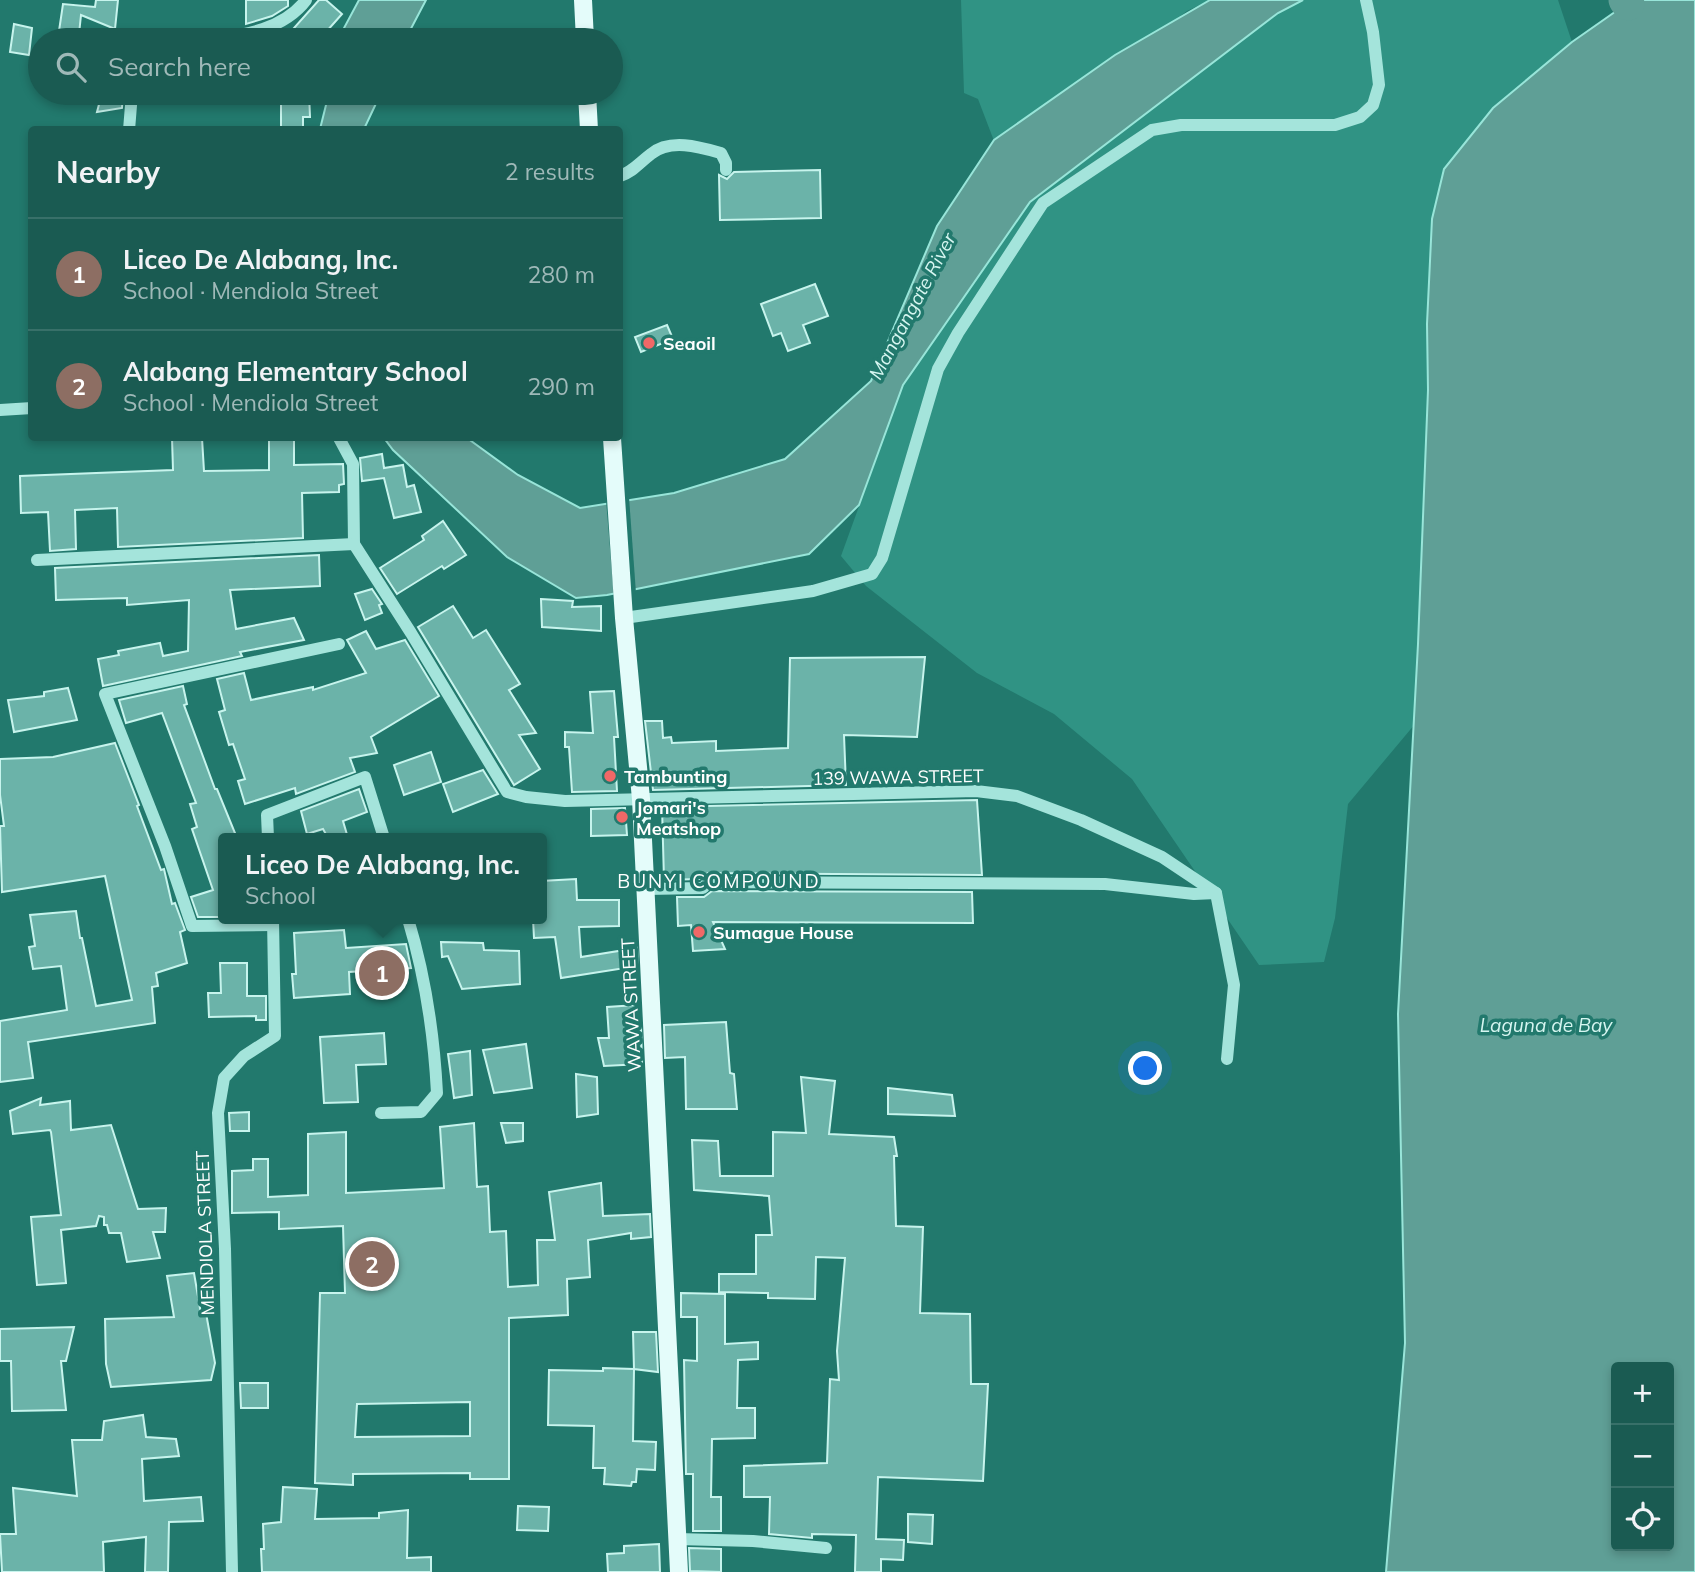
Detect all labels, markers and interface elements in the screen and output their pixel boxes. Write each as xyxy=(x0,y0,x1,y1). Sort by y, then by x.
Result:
search box xyxy=(28,28,623,105)
icon: search xyxy=(52,48,90,86)
text: Search here xyxy=(108,50,251,83)
text: Nearby xyxy=(56,153,160,191)
text: 2 results xyxy=(505,157,595,186)
water label: Mangangate River xyxy=(863,228,961,383)
text: Liceo De Alabang, Inc. xyxy=(123,243,398,276)
text: 1 xyxy=(72,260,86,289)
text: 280 m xyxy=(527,260,595,289)
text: School · Mendiola Street xyxy=(123,276,378,305)
place label: Seaoil xyxy=(663,332,716,355)
marker: Seaoil xyxy=(641,335,657,351)
text: Alabang Elementary School xyxy=(123,355,468,388)
text: 2 xyxy=(72,372,86,401)
text: 290 m xyxy=(527,372,595,401)
text: School · Mendiola Street xyxy=(123,388,378,417)
street label: 139 WAWA STREET xyxy=(812,764,984,790)
place label: Tambunting xyxy=(624,765,727,788)
marker: Tambunting xyxy=(602,768,618,784)
place label: Jomari's Meatshop xyxy=(636,796,721,840)
marker: Jomari's Meatshop xyxy=(614,809,630,825)
popup xyxy=(218,833,547,924)
text: Liceo De Alabang, Inc. xyxy=(245,848,520,881)
district label: BUNYI COMPOUND xyxy=(617,869,821,893)
text: School xyxy=(245,881,316,910)
place label: Sumague House xyxy=(713,921,854,944)
marker: Sumague House xyxy=(691,924,707,940)
street label: WAWA STREET xyxy=(616,937,646,1073)
pin: 1 xyxy=(359,947,405,999)
water label: Laguna de Bay xyxy=(1480,1013,1613,1037)
your location xyxy=(1128,1051,1162,1085)
street label: MENDIOLA STREET xyxy=(191,1150,219,1316)
pin: 2 xyxy=(349,1238,395,1290)
map controls xyxy=(1611,1362,1674,1551)
button: + xyxy=(1611,1362,1674,1425)
button: − xyxy=(1611,1425,1674,1488)
button: locate xyxy=(1611,1488,1674,1551)

